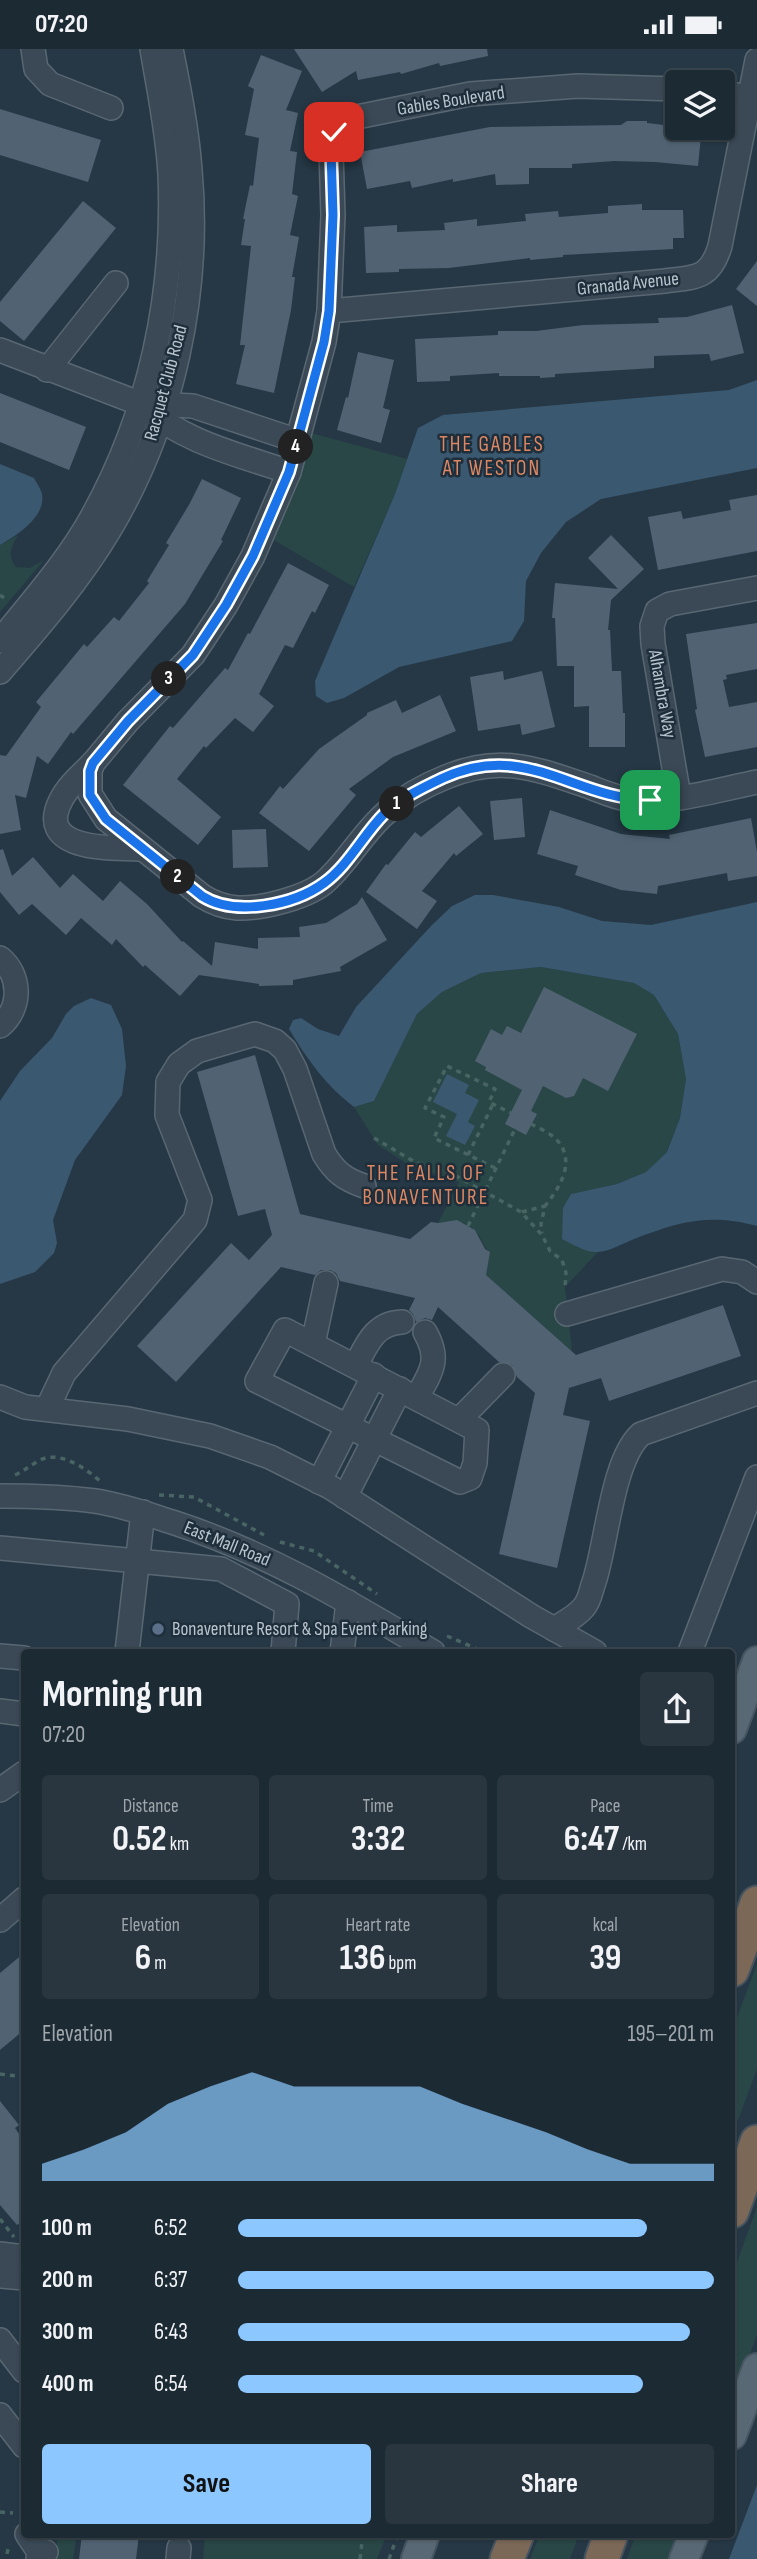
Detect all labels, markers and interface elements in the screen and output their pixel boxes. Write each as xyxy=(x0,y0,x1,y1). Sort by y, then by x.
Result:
text: 07:20 xyxy=(35,9,88,40)
map controls xyxy=(665,70,735,140)
button: layers xyxy=(665,70,735,140)
street label: Gables Boulevard xyxy=(396,81,506,121)
pin xyxy=(304,102,364,162)
icon: check xyxy=(315,113,353,151)
street label: Granada Avenue xyxy=(576,267,680,301)
street label: Racquet Club Road xyxy=(140,323,192,443)
pin: 4 xyxy=(278,429,314,465)
district label: THE GABLES AT WESTON xyxy=(439,432,545,481)
text: 4 xyxy=(291,435,300,458)
street label: Alhambra Way xyxy=(643,647,681,741)
pin: 3 xyxy=(152,661,186,697)
text: 3 xyxy=(164,667,173,690)
pin xyxy=(620,770,680,830)
icon: arrive xyxy=(631,781,669,819)
pin: 1 xyxy=(380,787,414,821)
text: 1 xyxy=(393,792,400,815)
pin: 2 xyxy=(160,859,196,895)
text: 2 xyxy=(173,865,182,888)
district label: THE FALLS OF BONAVENTURE xyxy=(363,1161,489,1210)
street label: East Mall Road xyxy=(181,1516,273,1572)
place label: Bonaventure Resort & Spa Event Parking xyxy=(172,1618,428,1641)
marker: Bonaventure Resort & Spa Event Parking xyxy=(150,1621,166,1637)
text: Morning run xyxy=(42,1672,203,1717)
button: share xyxy=(640,1672,714,1746)
text: 07:20 xyxy=(42,1721,85,1749)
text: Distance xyxy=(123,1795,179,1818)
text: Time xyxy=(362,1795,394,1818)
text: Pace xyxy=(590,1795,620,1818)
text: 0.52 xyxy=(112,1818,167,1861)
text: 3:32 xyxy=(351,1818,405,1861)
text: 6:47 xyxy=(564,1818,619,1861)
text: km xyxy=(167,1833,189,1856)
text: /km xyxy=(619,1833,647,1856)
text: Elevation xyxy=(121,1914,180,1937)
text: Heart rate xyxy=(346,1914,410,1937)
text: kcal xyxy=(593,1914,618,1937)
text: 6 xyxy=(135,1937,151,1980)
text: 136 xyxy=(340,1937,385,1980)
text: 39 xyxy=(589,1937,621,1980)
text: m xyxy=(151,1952,167,1975)
text: bpm xyxy=(385,1952,416,1975)
text: Elevation xyxy=(42,2020,113,2048)
text: 195–201 m xyxy=(628,2020,714,2048)
text: 100 m xyxy=(42,2214,92,2242)
text: 6:52 xyxy=(154,2214,187,2242)
text: 200 m xyxy=(42,2266,93,2294)
text: 6:37 xyxy=(154,2266,187,2294)
text: 300 m xyxy=(42,2318,93,2346)
text: 6:43 xyxy=(154,2318,188,2346)
text: 400 m xyxy=(42,2370,93,2398)
text: 6:54 xyxy=(154,2370,187,2398)
button: Save xyxy=(42,2444,371,2524)
button: Share xyxy=(385,2444,714,2524)

